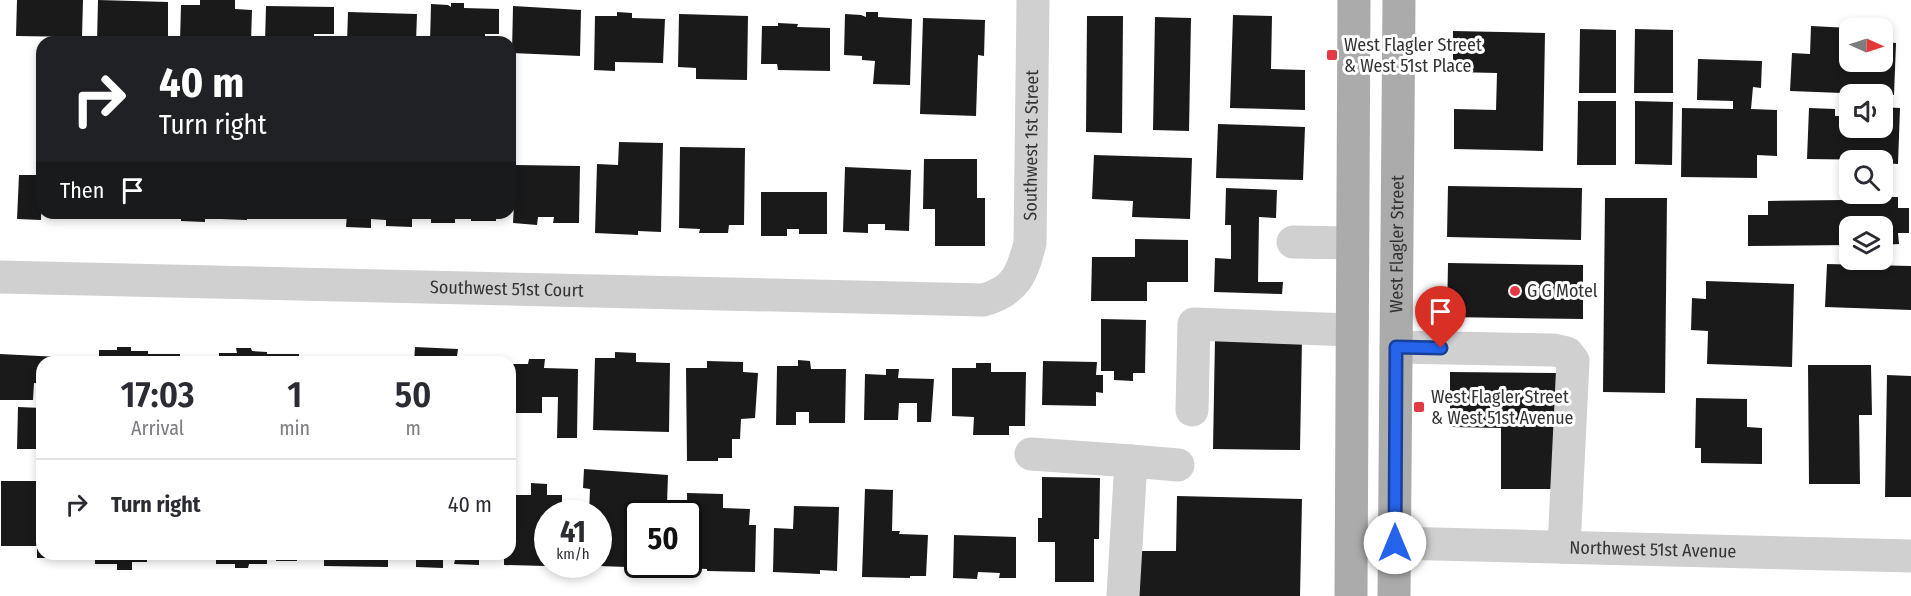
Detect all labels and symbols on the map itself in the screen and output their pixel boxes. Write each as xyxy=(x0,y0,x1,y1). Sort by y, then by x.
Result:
north arrow xyxy=(1839,18,1893,72)
place label: West Flagler Street & West 51st Place xyxy=(1344,34,1482,77)
marker: West Flagler Street & West 51st Place xyxy=(1325,48,1339,62)
street label: Southwest 1st Street xyxy=(1019,70,1043,221)
street label: West Flagler Street xyxy=(1385,175,1409,313)
street label: Southwest 51st Court xyxy=(430,276,584,302)
place label: G G Motel xyxy=(1527,280,1598,302)
marker: G G Motel xyxy=(1508,284,1522,298)
pin xyxy=(1415,286,1466,348)
place label: West Flagler Street & West 51st Avenue xyxy=(1431,386,1574,429)
marker: West Flagler Street & West 51st Avenue xyxy=(1412,400,1426,414)
speed limit sign: 50 xyxy=(624,500,702,578)
position arrow xyxy=(1363,511,1427,575)
street label: Northwest 51st Avenue xyxy=(1569,536,1737,563)

